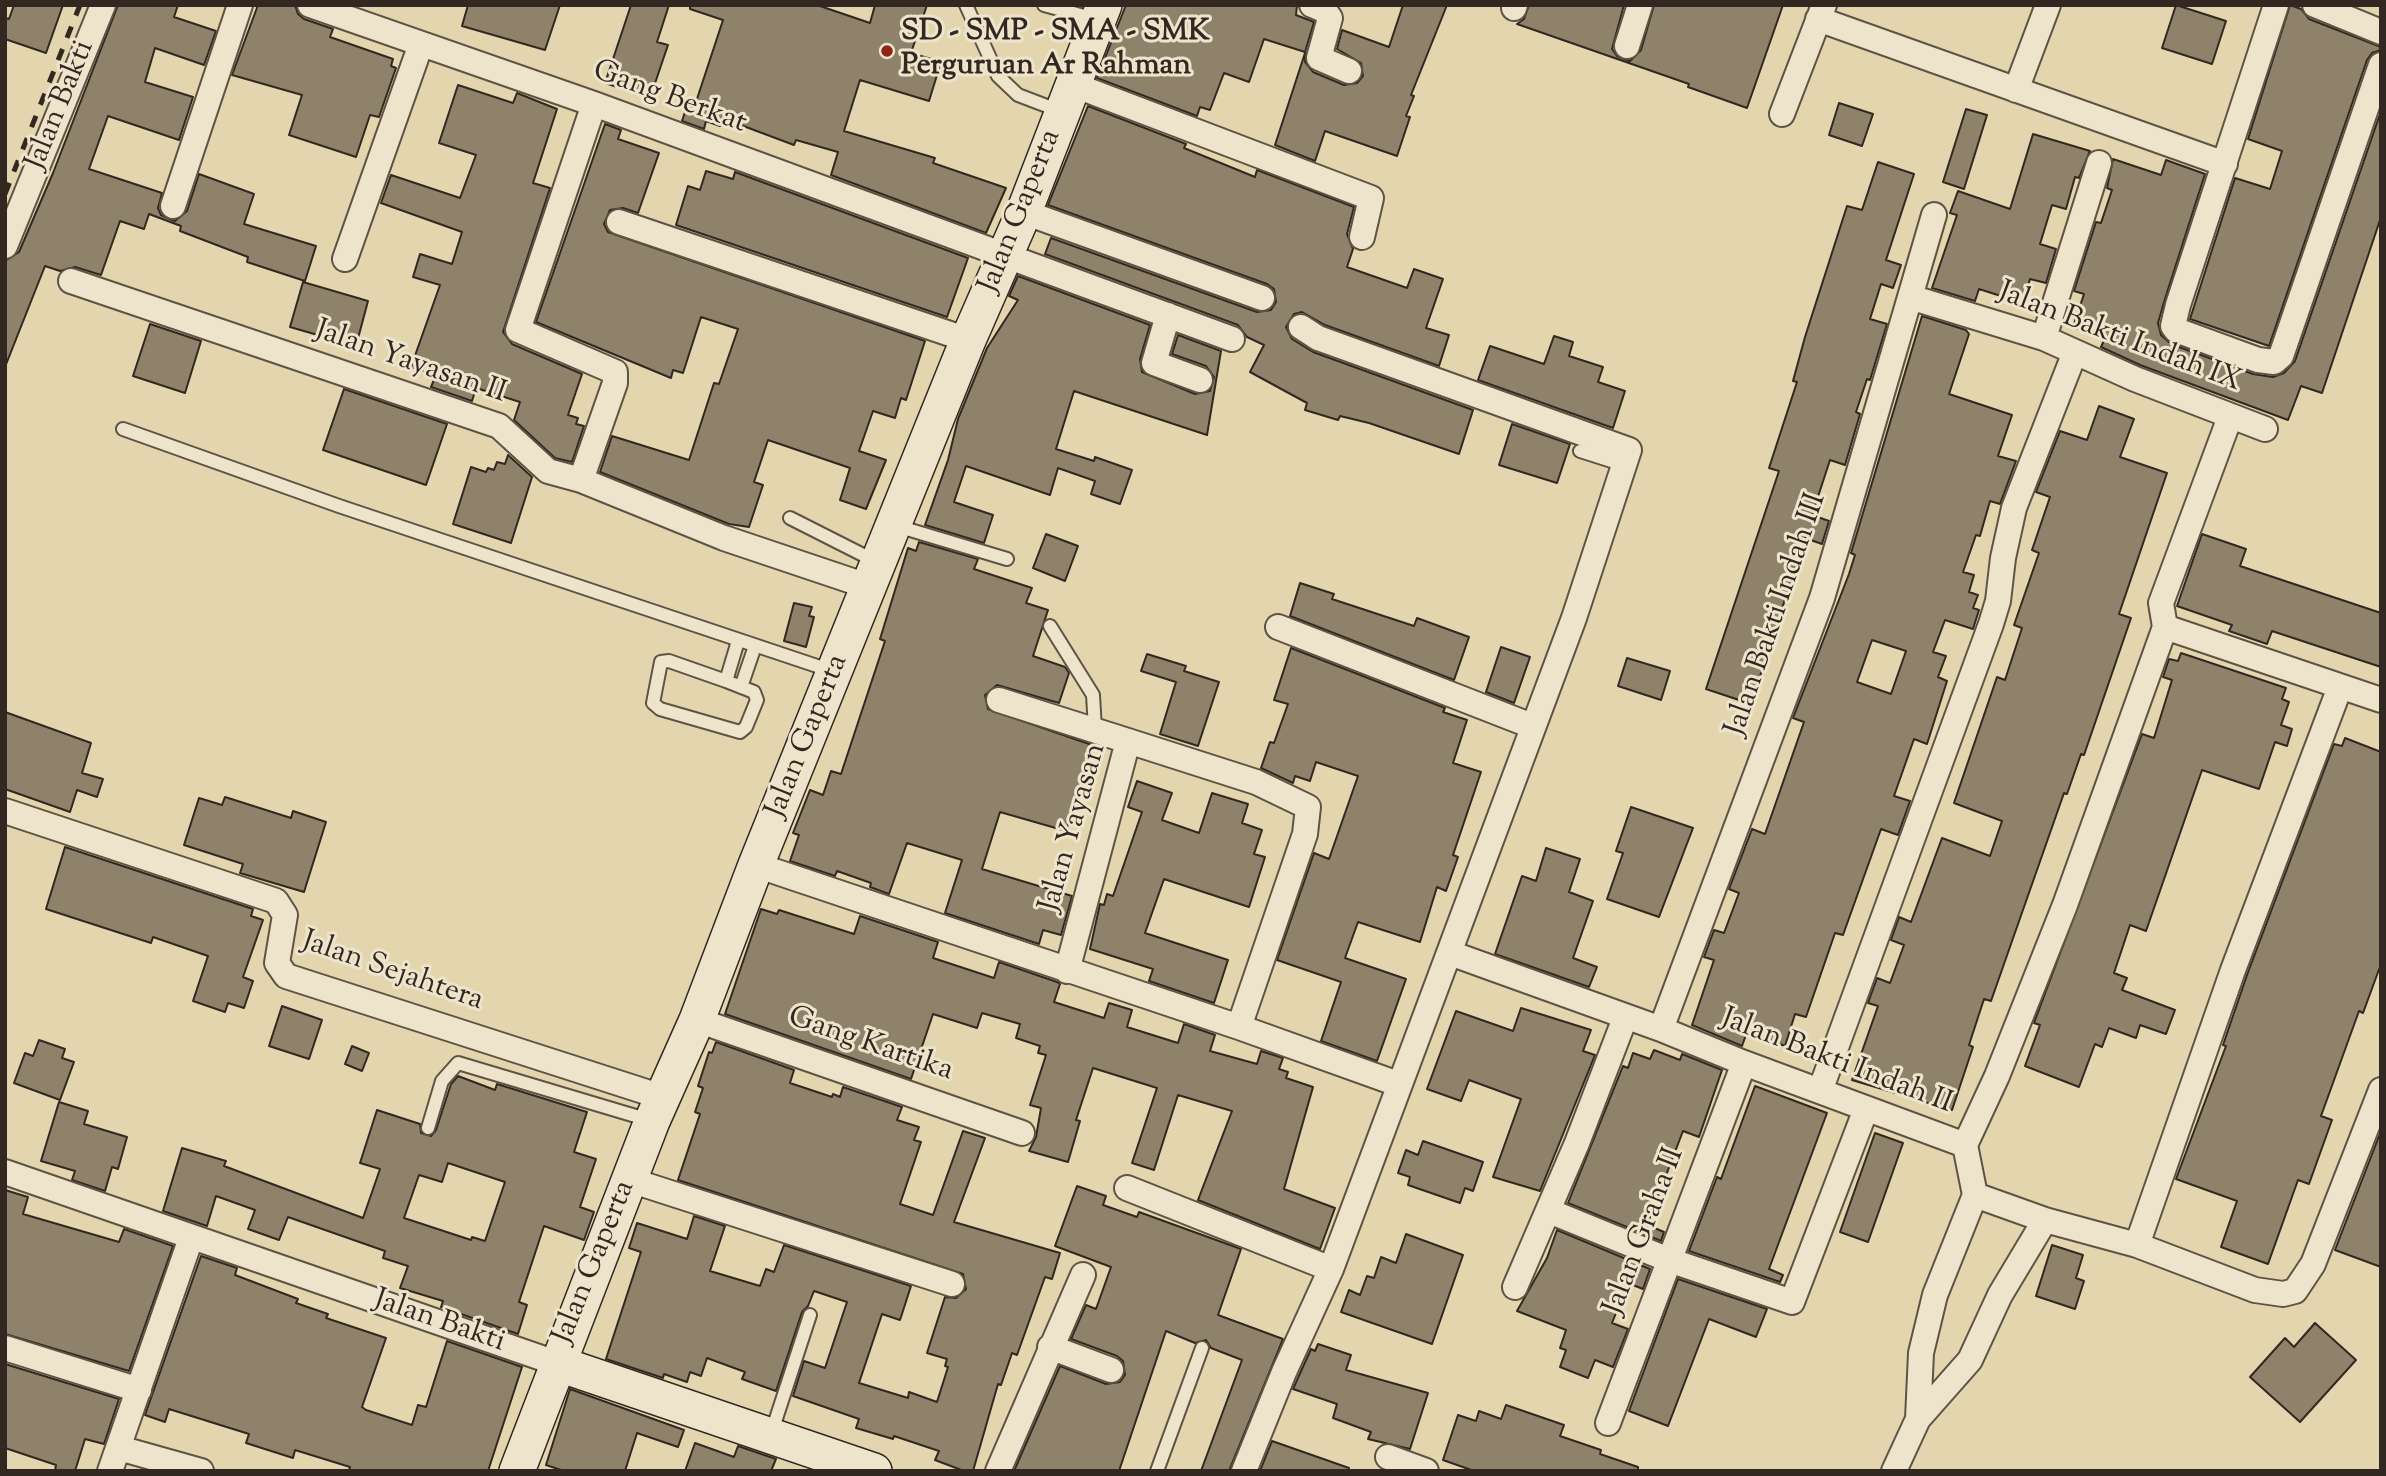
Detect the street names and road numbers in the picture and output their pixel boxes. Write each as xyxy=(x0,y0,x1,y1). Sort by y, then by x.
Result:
street label: Jalan Bakti xyxy=(20,36,104,176)
street label: Gang Berkat xyxy=(587,55,751,143)
street label: Jalan Gaperta xyxy=(973,125,1071,299)
street label: Jalan Bakti Indah IX xyxy=(1992,276,2246,402)
street label: Jalan Yayasan II xyxy=(310,314,510,414)
street label: Jalan Bakti Indah III xyxy=(1720,489,1836,741)
street label: Jalan Gaperta xyxy=(760,650,858,824)
street label: Jalan Yayasan xyxy=(1034,740,1116,916)
street label: Jalan Sejahtera xyxy=(297,925,487,1021)
street label: Gang Kartika xyxy=(783,1001,957,1091)
street label: Jalan Bakti Indah II xyxy=(1715,1002,1957,1124)
street label: Jalan Graha II xyxy=(1598,1143,1694,1321)
street label: Jalan Gaperta xyxy=(547,1176,645,1350)
street label: Jalan Bakti xyxy=(369,1284,509,1362)

